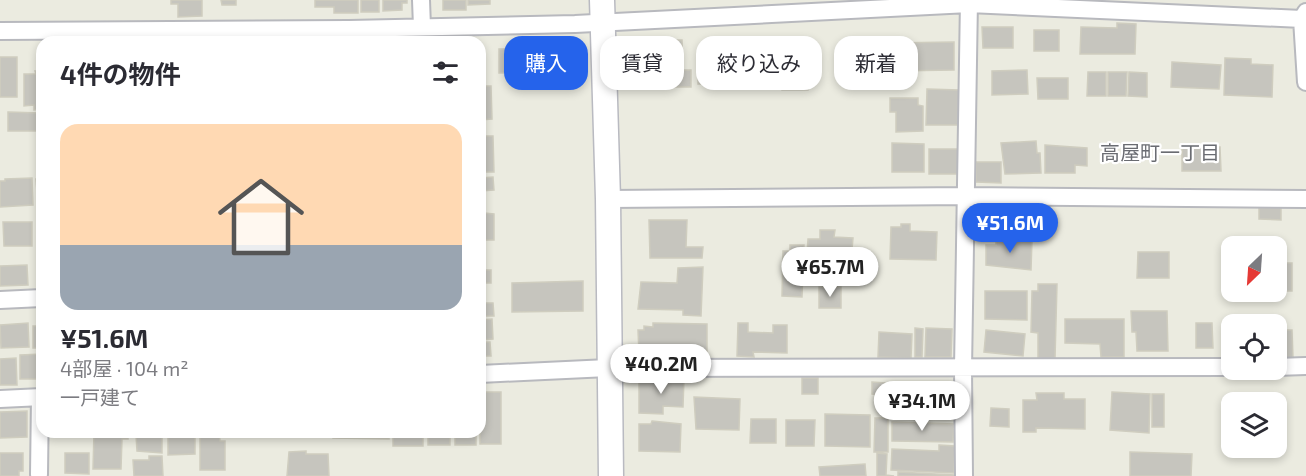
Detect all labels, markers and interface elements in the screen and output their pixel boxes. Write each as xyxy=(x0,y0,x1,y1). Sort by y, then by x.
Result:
chip: 購入 xyxy=(504,36,588,90)
chip: 賃貸 xyxy=(600,36,684,90)
chip: 絞り込み xyxy=(696,36,822,90)
chip: 新着 xyxy=(834,36,918,90)
icon: filters xyxy=(429,56,462,89)
text: 4件の物件 xyxy=(60,58,181,89)
district label: 高屋町一丁目 xyxy=(1100,140,1220,164)
icon: home xyxy=(207,163,315,271)
pin: ¥51.6M xyxy=(961,203,1059,254)
text: ¥51.6M xyxy=(976,210,1044,234)
north arrow xyxy=(1221,236,1287,302)
map controls xyxy=(1221,236,1287,458)
pin: ¥65.7M xyxy=(781,247,879,298)
text: ¥65.7M xyxy=(795,254,865,278)
button: locate xyxy=(1221,314,1287,380)
text: ¥51.6M xyxy=(60,322,148,353)
pin: ¥40.2M xyxy=(612,344,710,395)
text: ¥40.2M xyxy=(624,351,698,375)
text: 4部屋 · 104 m² xyxy=(60,356,189,380)
pin: ¥34.1M xyxy=(873,381,971,432)
text: 一戸建て xyxy=(60,385,140,409)
text: ¥34.1M xyxy=(888,388,956,412)
button: layers xyxy=(1221,392,1287,458)

